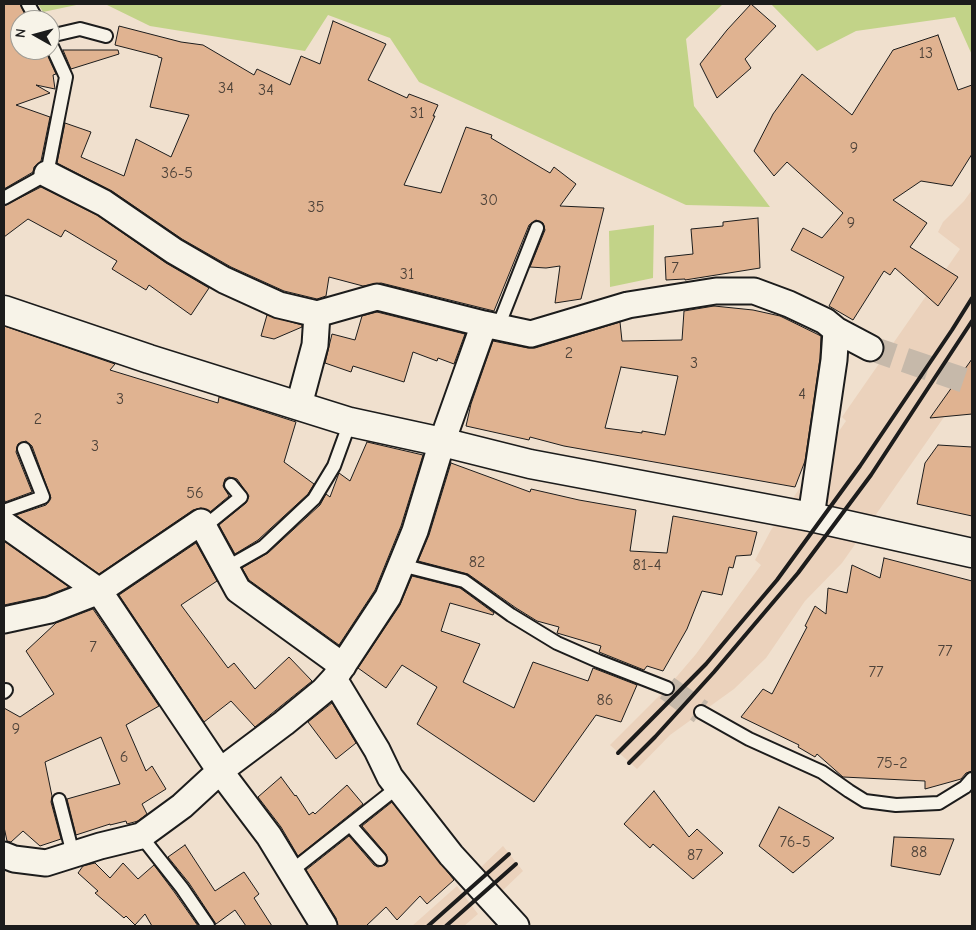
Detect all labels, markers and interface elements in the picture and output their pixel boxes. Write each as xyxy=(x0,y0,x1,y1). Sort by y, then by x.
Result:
north arrow xyxy=(10,10,60,60)
text: N xyxy=(12,28,30,39)
house number: 13 xyxy=(919,43,933,63)
house number: 34 xyxy=(218,78,234,98)
house number: 34 xyxy=(258,80,274,100)
house number: 31 xyxy=(410,103,424,123)
house number: 9 xyxy=(850,138,858,158)
house number: 36-5 xyxy=(161,163,193,183)
house number: 30 xyxy=(480,190,498,210)
house number: 35 xyxy=(308,197,324,217)
house number: 9 xyxy=(847,213,855,233)
house number: 7 xyxy=(671,258,679,278)
house number: 31 xyxy=(400,264,414,284)
house number: 2 xyxy=(565,343,573,363)
house number: 3 xyxy=(690,353,698,373)
house number: 4 xyxy=(798,384,806,404)
house number: 3 xyxy=(116,389,124,409)
house number: 2 xyxy=(34,409,42,429)
house number: 3 xyxy=(91,436,99,456)
house number: 56 xyxy=(186,483,204,503)
house number: 82 xyxy=(469,552,485,572)
house number: 81-4 xyxy=(633,555,661,575)
house number: 7 xyxy=(89,637,97,657)
house number: 77 xyxy=(937,641,953,661)
house number: 77 xyxy=(868,662,884,682)
house number: 86 xyxy=(597,690,613,710)
house number: 9 xyxy=(12,719,20,739)
house number: 6 xyxy=(120,747,128,767)
house number: 75-2 xyxy=(876,753,908,773)
house number: 76-5 xyxy=(779,832,811,852)
house number: 88 xyxy=(911,842,927,862)
house number: 87 xyxy=(687,845,703,865)

